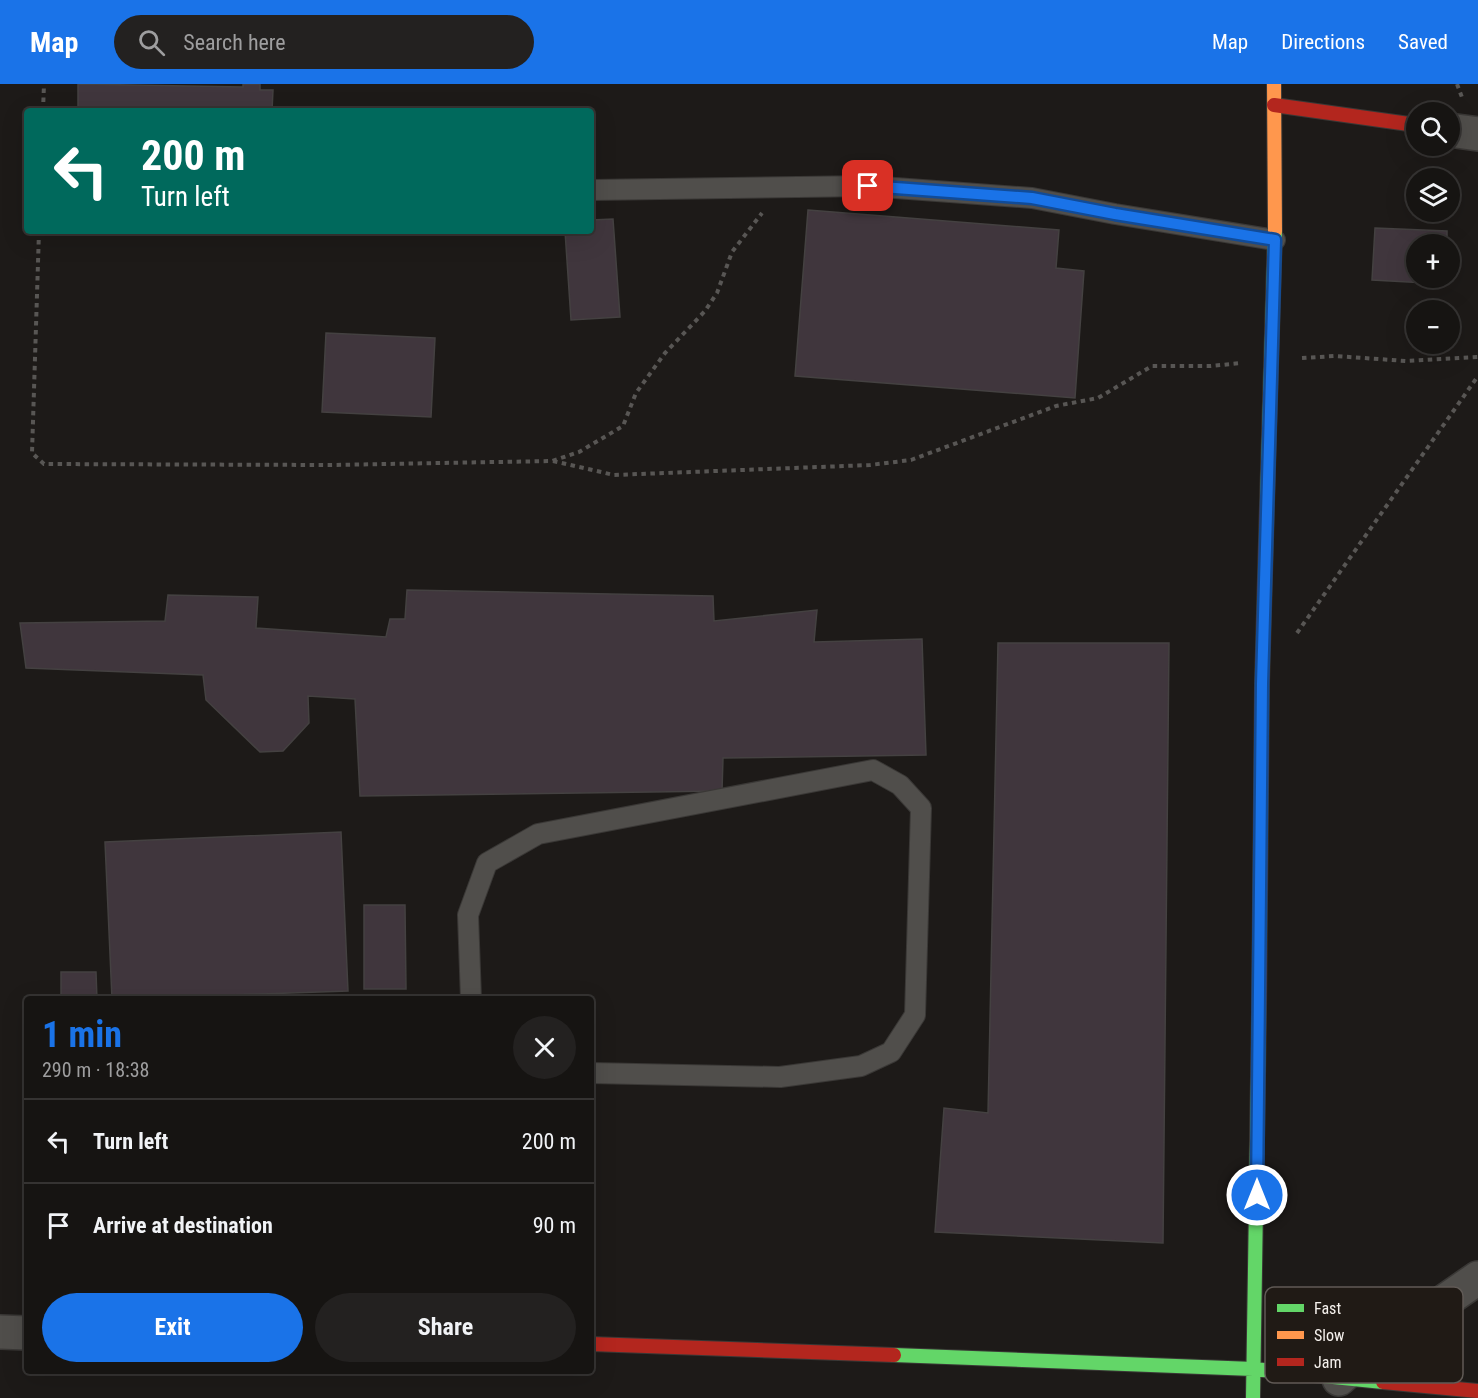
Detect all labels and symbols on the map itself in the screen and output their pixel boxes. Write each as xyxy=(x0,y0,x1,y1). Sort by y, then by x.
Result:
pin xyxy=(842,160,893,211)
position arrow xyxy=(1225,1163,1289,1227)
legend xyxy=(1265,1287,1463,1383)
text: Fast xyxy=(1314,1299,1341,1318)
text: Slow xyxy=(1314,1326,1344,1345)
text: Jam xyxy=(1314,1353,1341,1372)

